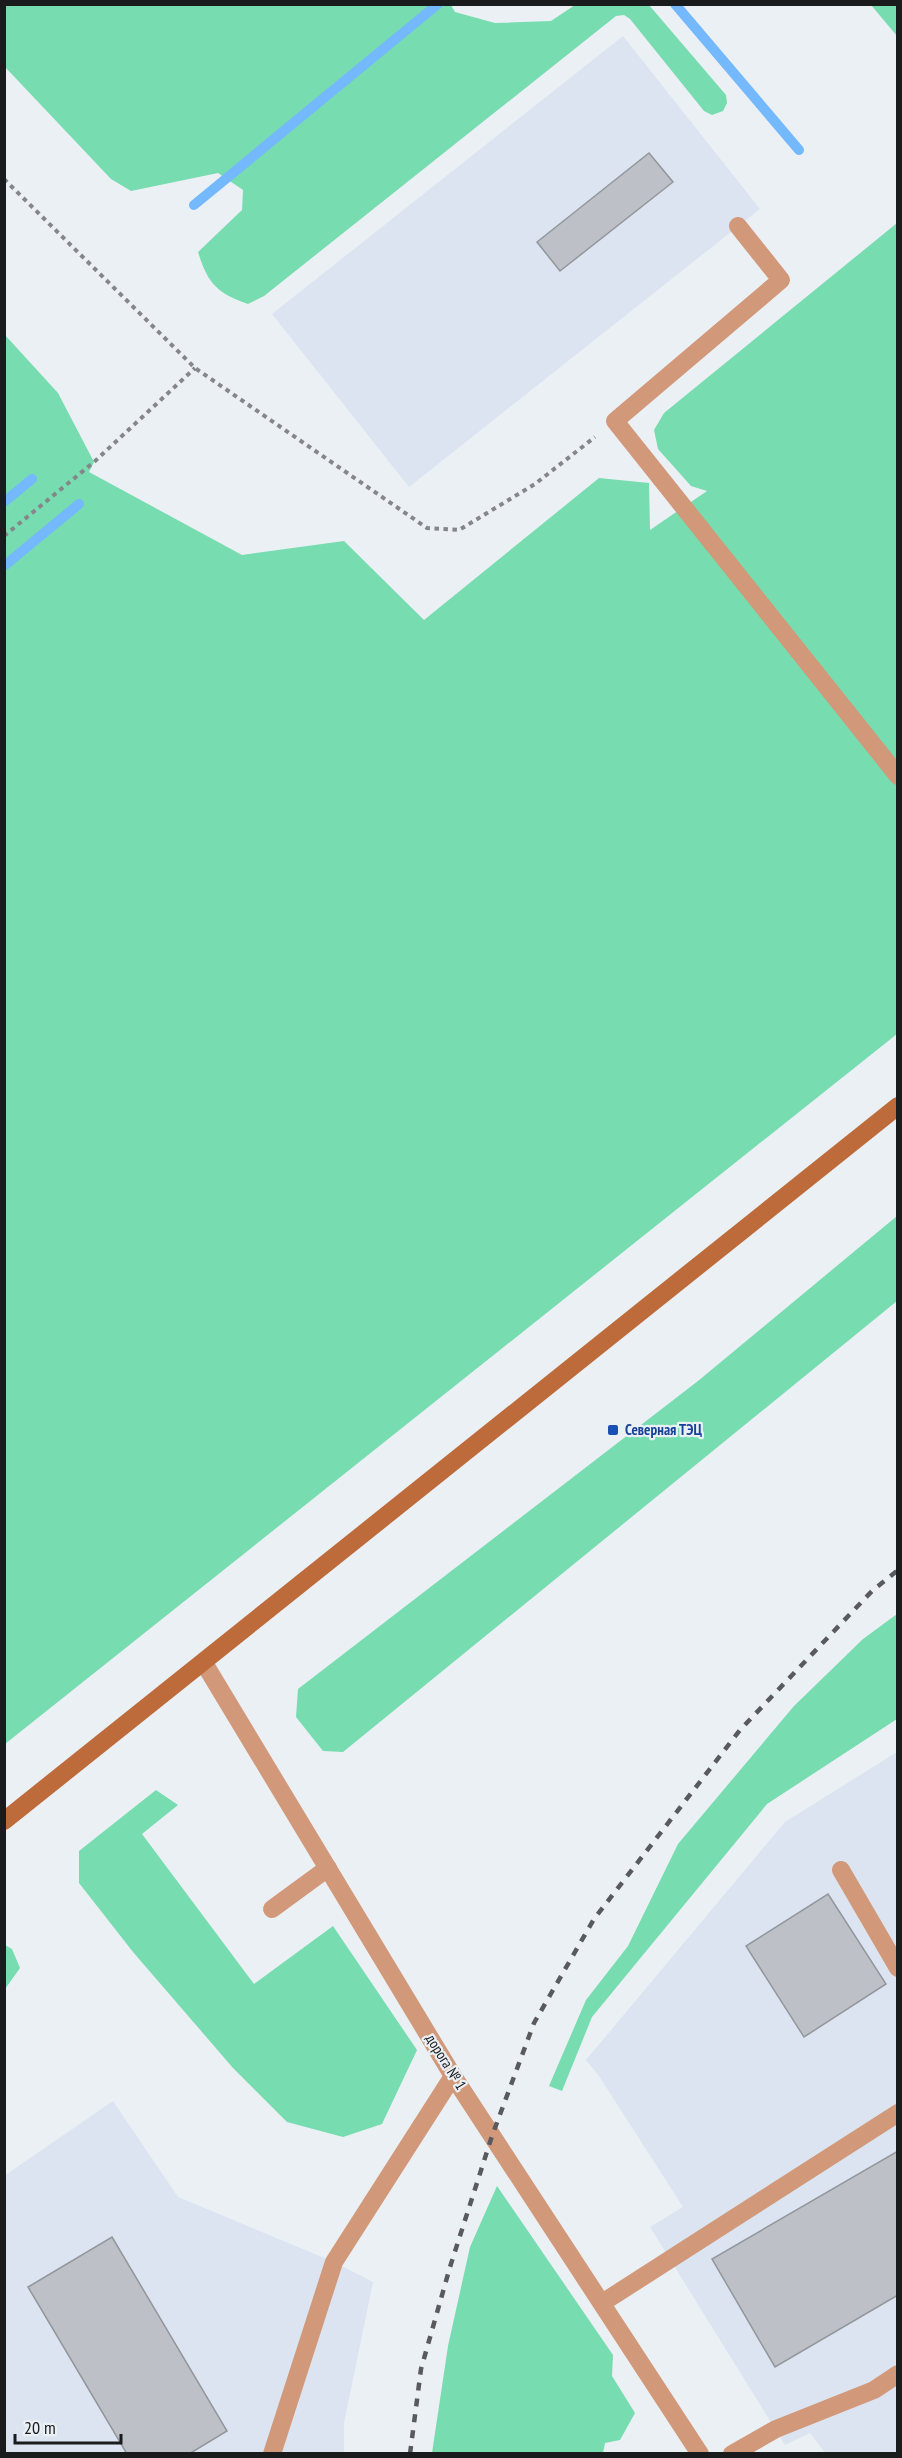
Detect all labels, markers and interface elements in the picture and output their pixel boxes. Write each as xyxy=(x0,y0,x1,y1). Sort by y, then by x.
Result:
place label: Северная ТЭЦ xyxy=(625,1420,702,1439)
marker: Северная ТЭЦ xyxy=(606,1423,620,1437)
street label: дорога № 1 xyxy=(422,2030,471,2093)
scale bar xyxy=(15,2407,122,2445)
text: 20 m xyxy=(24,2416,56,2439)

